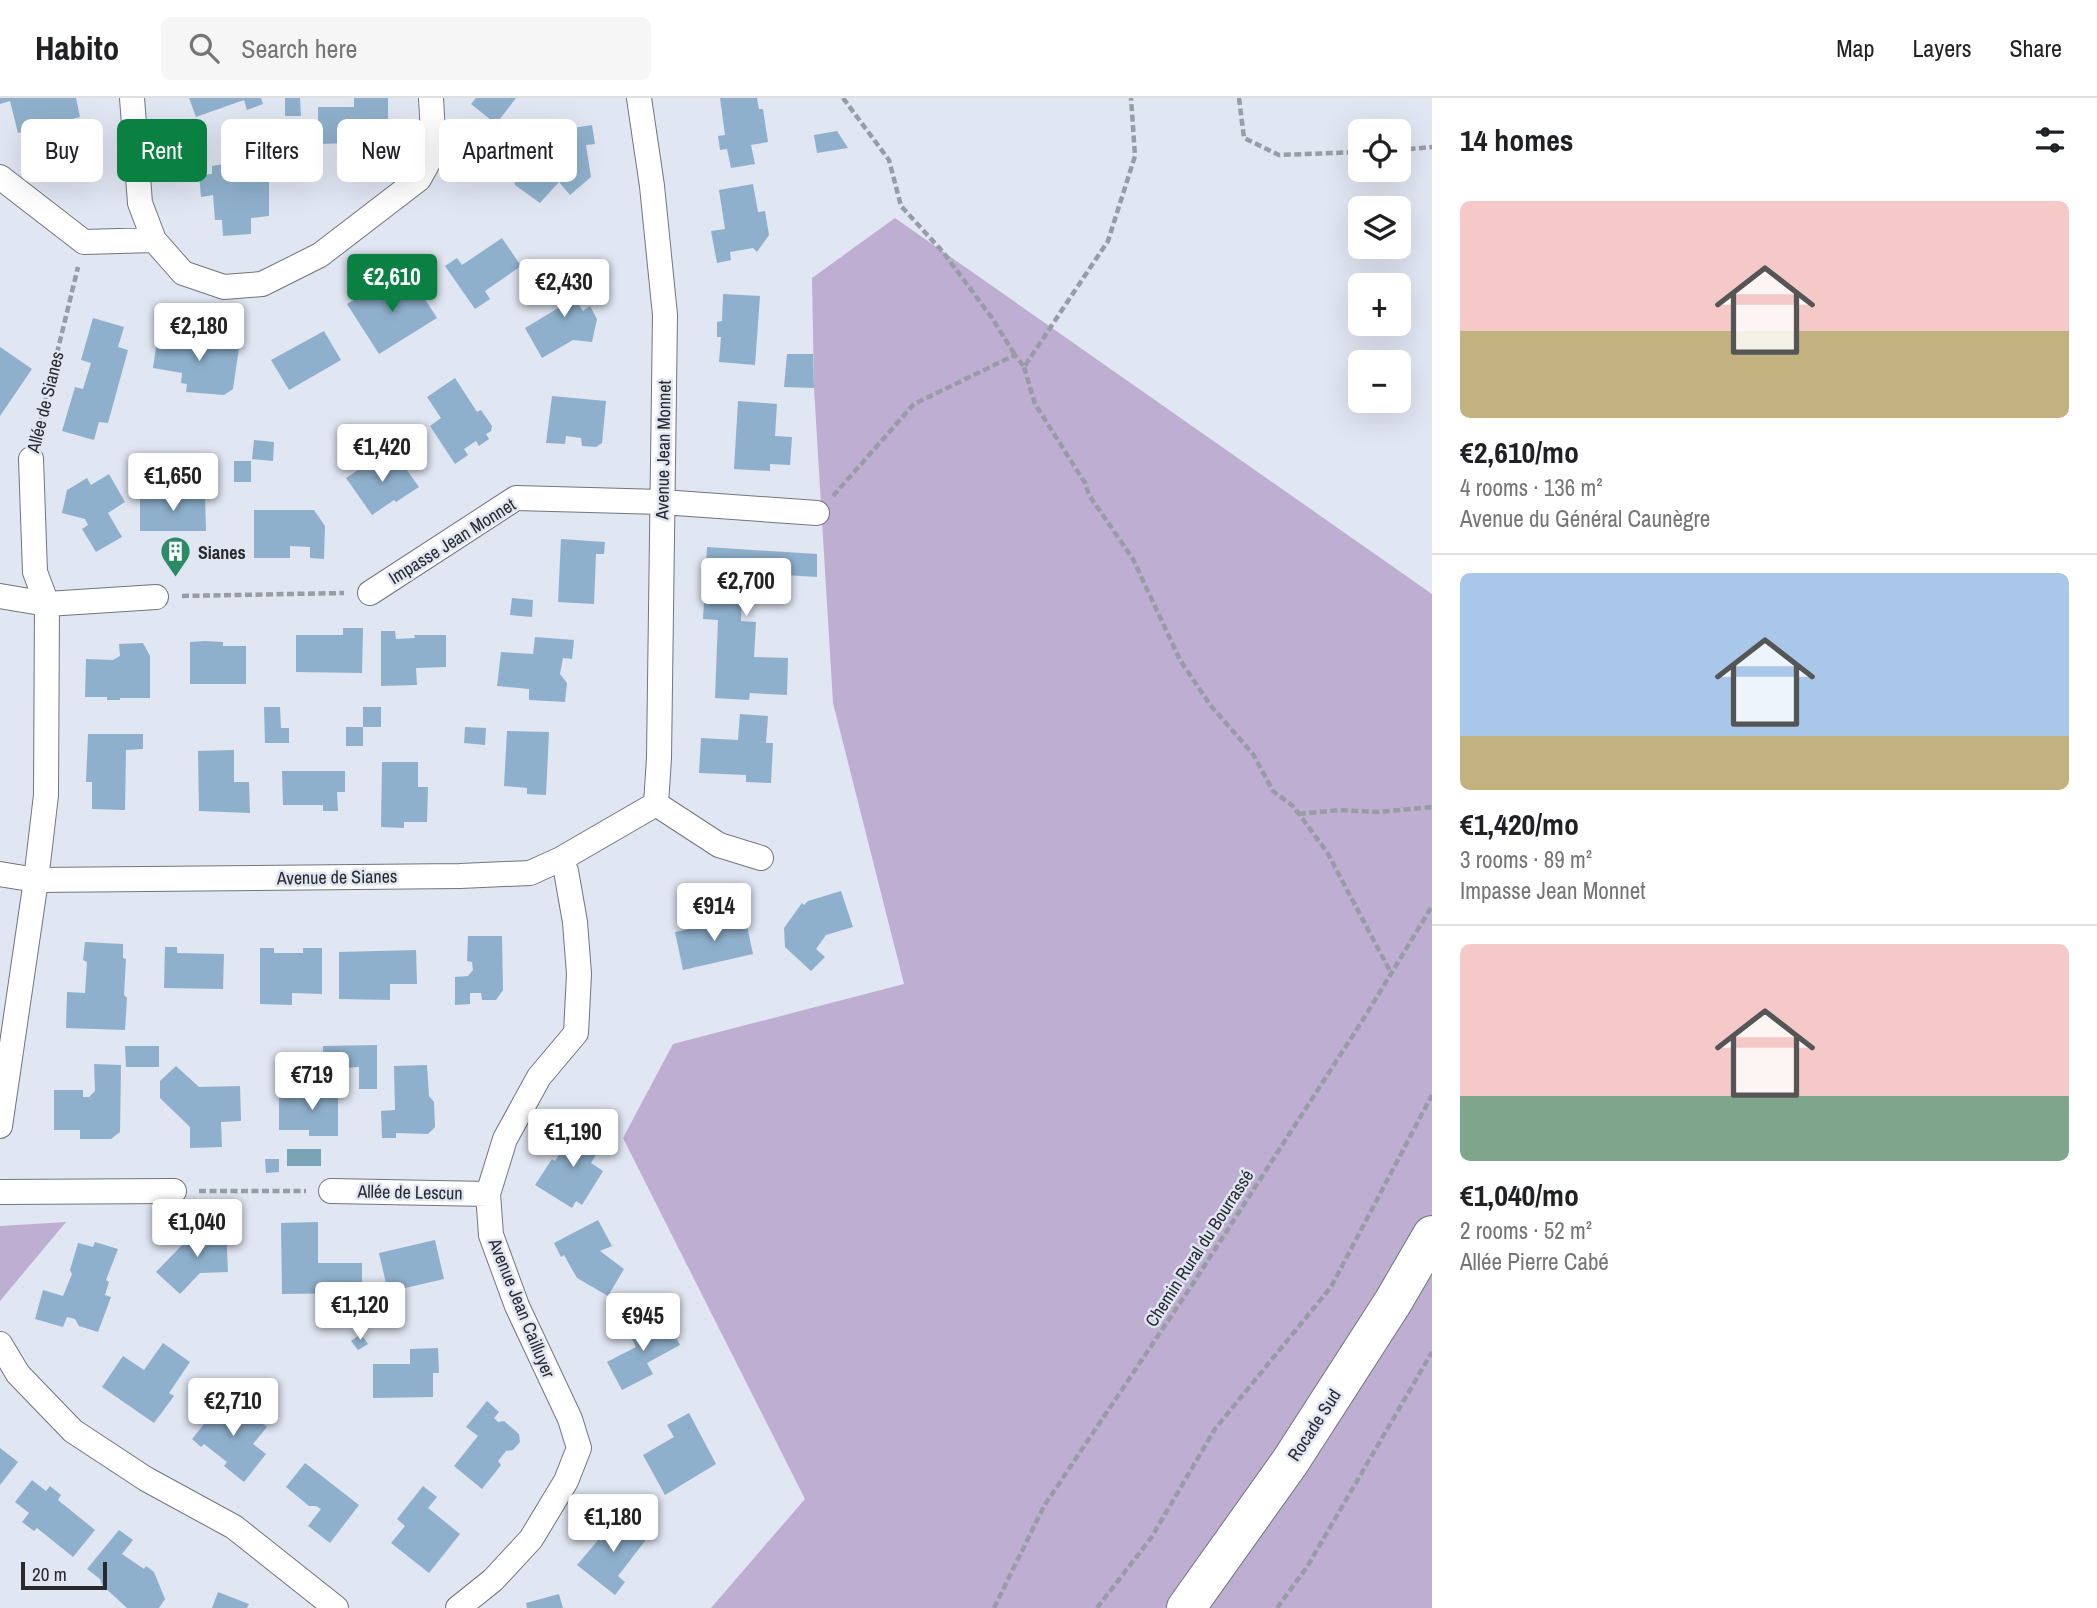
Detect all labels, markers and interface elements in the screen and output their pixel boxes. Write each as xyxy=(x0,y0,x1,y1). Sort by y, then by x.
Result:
search box xyxy=(161,17,651,80)
text: Habito xyxy=(35,26,119,70)
icon: search xyxy=(185,29,223,67)
text: Search here xyxy=(241,31,357,66)
text: Map xyxy=(1836,32,1874,64)
text: Layers xyxy=(1912,32,1971,64)
text: Share xyxy=(2009,32,2062,64)
chip: Buy xyxy=(21,119,103,182)
chip: Rent xyxy=(117,119,207,182)
chip: Filters xyxy=(221,119,323,182)
chip: New xyxy=(337,119,425,182)
chip: Apartment xyxy=(439,119,577,182)
map controls xyxy=(1348,119,1411,413)
button: locate xyxy=(1348,119,1411,182)
text: 14 homes xyxy=(1460,120,1574,160)
icon: filters xyxy=(2031,121,2069,159)
button: layers xyxy=(1348,196,1411,259)
icon: home xyxy=(1702,247,1828,373)
pin: €2,610 xyxy=(335,254,449,314)
pin: €2,430 xyxy=(507,260,621,319)
text: €2,610 xyxy=(363,261,421,292)
text: €2,430 xyxy=(535,266,593,297)
button: + xyxy=(1348,273,1411,336)
pin: €2,180 xyxy=(142,303,256,363)
text: €2,180 xyxy=(170,310,228,341)
street label: Allée de Sianes xyxy=(20,349,70,456)
button: − xyxy=(1348,350,1411,413)
street label: Avenue Jean Monnet xyxy=(649,380,677,521)
pin: €1,420 xyxy=(325,424,439,484)
text: €1,420 xyxy=(353,431,411,462)
text: €2,610/mo xyxy=(1460,432,1579,472)
pin: €1,650 xyxy=(116,454,230,513)
text: €1,650 xyxy=(144,460,202,491)
text: 4 rooms · 136 m² xyxy=(1460,472,1603,503)
street label: Impasse Jean Monnet xyxy=(384,492,520,590)
text: Avenue du Général Caunègre xyxy=(1460,503,1710,534)
building icon: Sianes xyxy=(158,535,192,579)
place label: Sianes xyxy=(198,540,246,565)
pin: €2,700 xyxy=(689,559,803,618)
text: €2,700 xyxy=(717,565,775,596)
icon: home xyxy=(1702,619,1828,745)
text: €1,420/mo xyxy=(1460,804,1579,844)
text: 3 rooms · 89 m² xyxy=(1460,844,1592,875)
street label: Avenue de Sianes xyxy=(276,863,397,891)
text: Impasse Jean Monnet xyxy=(1460,875,1646,906)
pin: €914 xyxy=(673,884,755,943)
text: €914 xyxy=(693,890,735,921)
icon: home xyxy=(1702,990,1828,1116)
pin: €719 xyxy=(271,1052,353,1112)
text: €719 xyxy=(291,1059,333,1090)
pin: €1,190 xyxy=(516,1110,630,1169)
text: €1,190 xyxy=(544,1116,602,1147)
street label: Chemin Rural du Bourrassé xyxy=(1139,1164,1259,1332)
text: €1,040/mo xyxy=(1460,1175,1579,1215)
street label: Allée de Lescun xyxy=(356,1179,463,1205)
pin: €1,040 xyxy=(140,1200,254,1259)
text: €1,040 xyxy=(168,1206,226,1237)
text: 2 rooms · 52 m² xyxy=(1460,1215,1592,1246)
street label: Avenue Jean Cailluyer xyxy=(482,1234,561,1381)
text: Allée Pierre Cabé xyxy=(1460,1246,1609,1277)
pin: €1,120 xyxy=(303,1282,417,1342)
text: €1,120 xyxy=(331,1289,389,1320)
pin: €945 xyxy=(602,1294,684,1353)
text: €945 xyxy=(622,1300,664,1331)
pin: €2,710 xyxy=(176,1378,290,1438)
street label: Rocade Sud xyxy=(1281,1384,1347,1466)
text: €2,710 xyxy=(204,1385,262,1416)
pin: €1,180 xyxy=(556,1494,670,1554)
text: €1,180 xyxy=(584,1501,642,1532)
scale bar xyxy=(21,1559,107,1591)
text: 20 m xyxy=(32,1561,67,1587)

